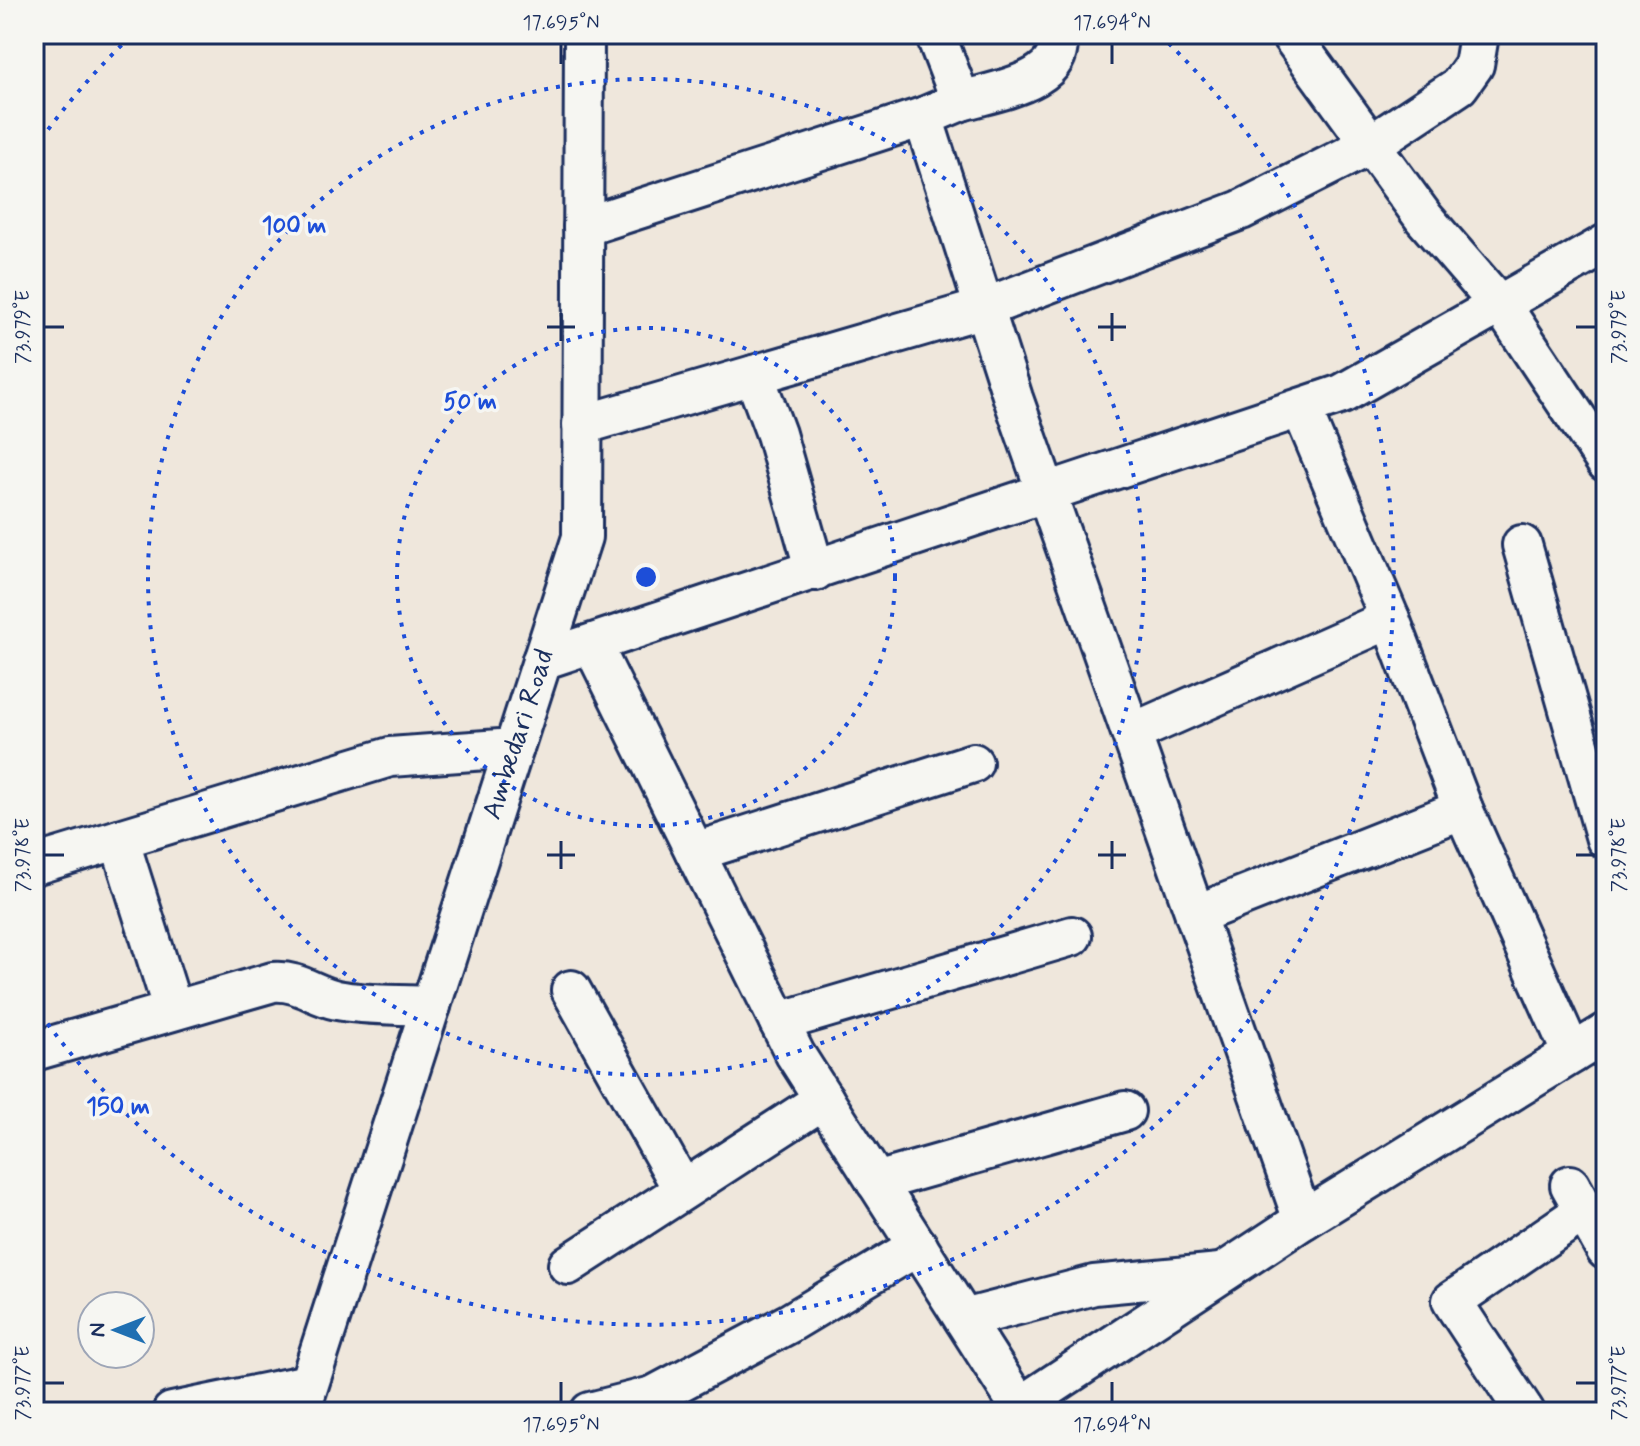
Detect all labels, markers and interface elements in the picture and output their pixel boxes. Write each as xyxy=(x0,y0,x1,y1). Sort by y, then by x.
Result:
text: 17.695°N xyxy=(522,10,600,37)
text: 17.694°N xyxy=(1073,10,1151,37)
text: 100 m xyxy=(262,211,326,242)
text: 73.979°E xyxy=(10,290,37,364)
text: 73.979°E xyxy=(1606,290,1633,364)
text: 50 m xyxy=(443,387,497,418)
centre of rings xyxy=(632,563,660,591)
street label: Ambedari Road xyxy=(474,644,563,824)
text: 73.978°E xyxy=(10,818,37,892)
text: 73.978°E xyxy=(1606,818,1633,892)
text: 150 m xyxy=(86,1092,150,1123)
north arrow xyxy=(76,1290,156,1370)
text: N xyxy=(84,1323,112,1337)
text: 73.977°E xyxy=(10,1346,37,1420)
text: 73.977°E xyxy=(1606,1346,1633,1420)
text: 17.695°N xyxy=(522,1412,600,1439)
text: 17.694°N xyxy=(1073,1412,1151,1439)

